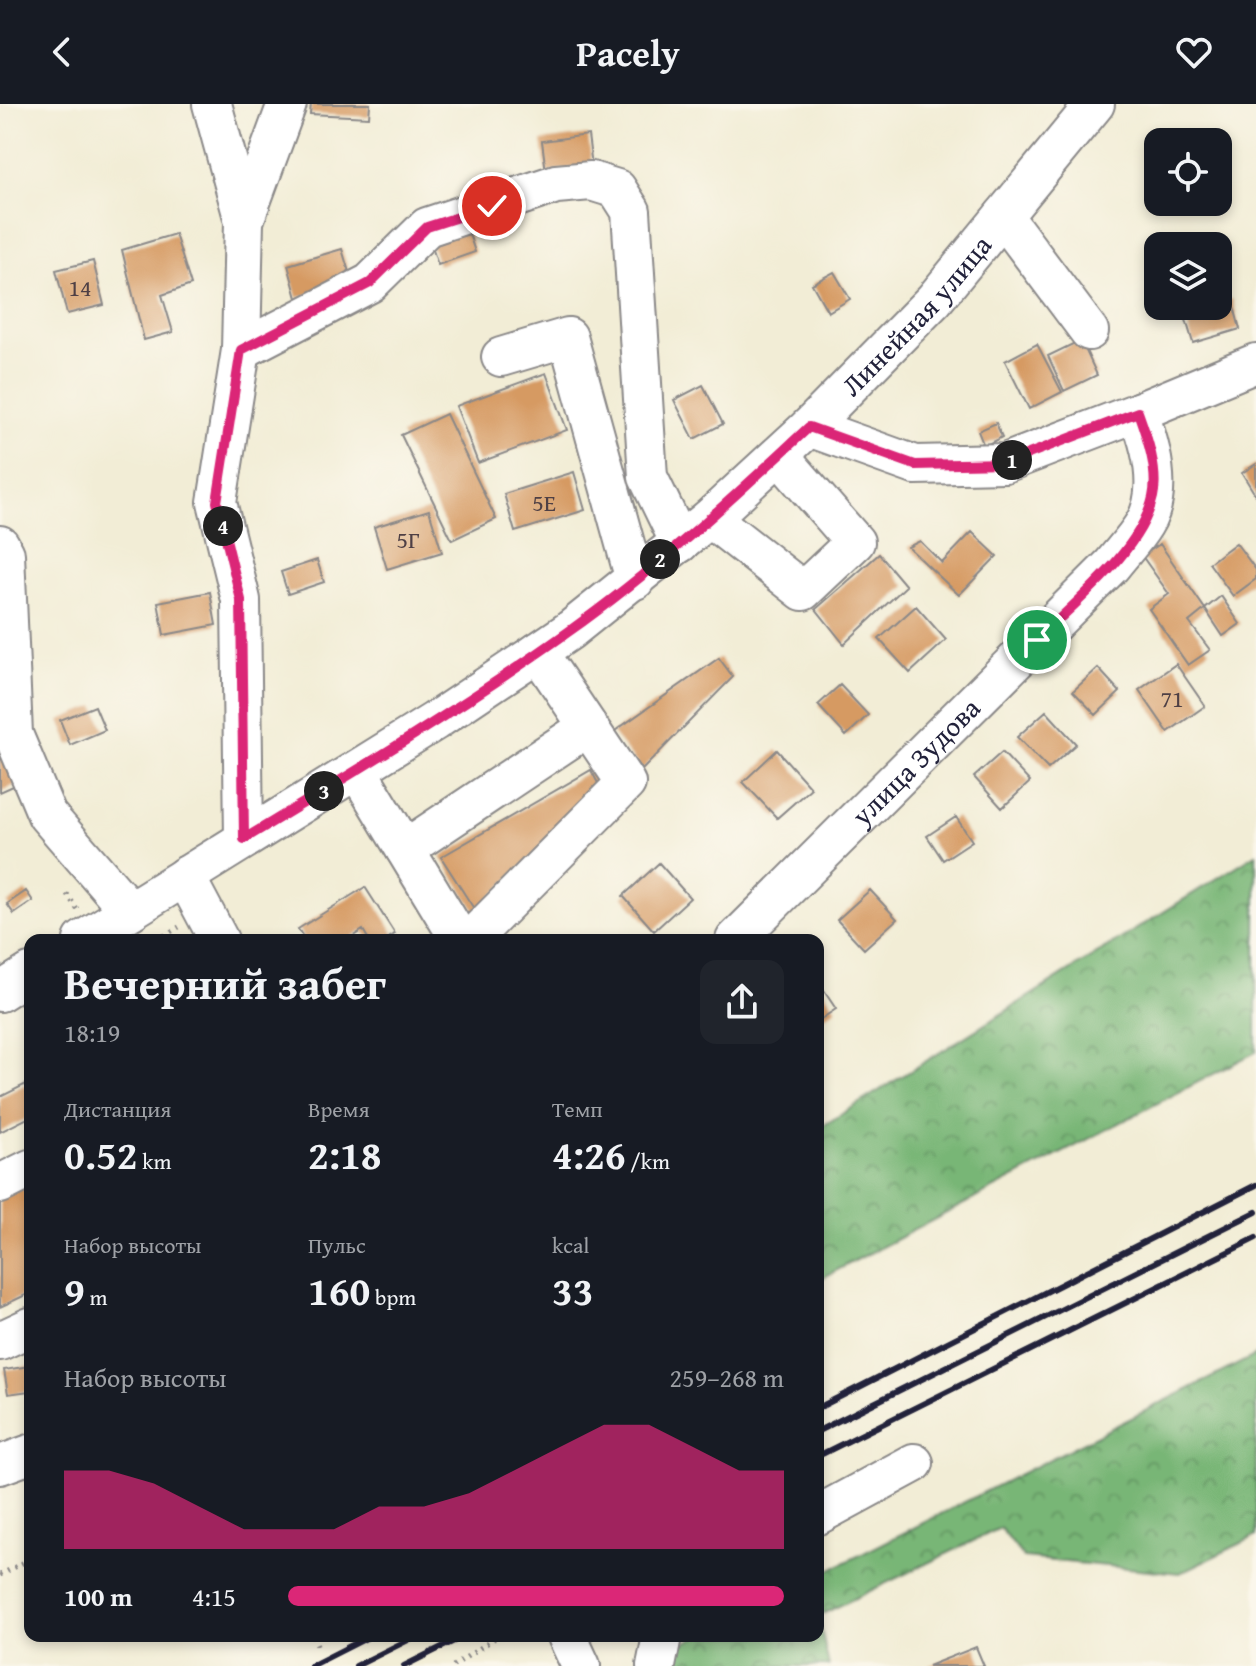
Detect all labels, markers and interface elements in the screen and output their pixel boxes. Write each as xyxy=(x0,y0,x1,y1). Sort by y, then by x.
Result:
text: Pacely xyxy=(576,26,680,79)
icon: back xyxy=(40,30,84,74)
icon: heart xyxy=(1172,30,1216,74)
map controls xyxy=(1144,128,1232,320)
button: locate xyxy=(1144,128,1232,216)
pin xyxy=(458,172,526,240)
icon: check xyxy=(470,184,514,228)
street label: Линейная улица xyxy=(831,225,1001,404)
button: layers xyxy=(1144,232,1232,320)
house number: 14 xyxy=(68,270,92,305)
pin: 1 xyxy=(992,440,1032,480)
text: 1 xyxy=(1006,444,1018,476)
house number: 5Е xyxy=(532,485,556,520)
pin: 4 xyxy=(203,506,243,546)
text: 4 xyxy=(217,510,229,542)
house number: 5Г xyxy=(396,522,420,557)
pin: 2 xyxy=(640,539,680,579)
text: 2 xyxy=(654,543,666,575)
pin xyxy=(1003,606,1071,674)
icon: arrive xyxy=(1015,618,1059,662)
house number: 71 xyxy=(1160,681,1184,716)
street label: улица Зудова xyxy=(841,687,989,835)
pin: 3 xyxy=(304,771,344,811)
text: 3 xyxy=(318,775,330,807)
text: Вечерний забег xyxy=(64,951,386,1015)
button: share xyxy=(700,960,784,1044)
text: 18:19 xyxy=(64,1013,120,1052)
text: Дистанция xyxy=(64,1093,172,1125)
text: Время xyxy=(308,1093,370,1125)
text: Темп xyxy=(552,1093,603,1125)
text: 0.52 xyxy=(64,1125,137,1184)
text: 2:18 xyxy=(308,1125,381,1184)
text: 4:26 xyxy=(552,1125,625,1184)
text: km xyxy=(137,1145,171,1177)
text: /km xyxy=(625,1145,670,1177)
text: Набор высоты xyxy=(64,1229,201,1261)
text: Пульс xyxy=(308,1229,366,1261)
text: kcal xyxy=(552,1229,590,1261)
text: 9 xyxy=(64,1261,85,1320)
text: 160 xyxy=(308,1261,370,1320)
text: 33 xyxy=(552,1261,593,1320)
text: m xyxy=(85,1281,108,1313)
text: bpm xyxy=(370,1281,416,1313)
text: Набор высоты xyxy=(64,1358,226,1397)
text: 259–268 m xyxy=(670,1358,784,1397)
text: 100 m xyxy=(64,1577,132,1616)
text: 4:15 xyxy=(192,1577,236,1616)

